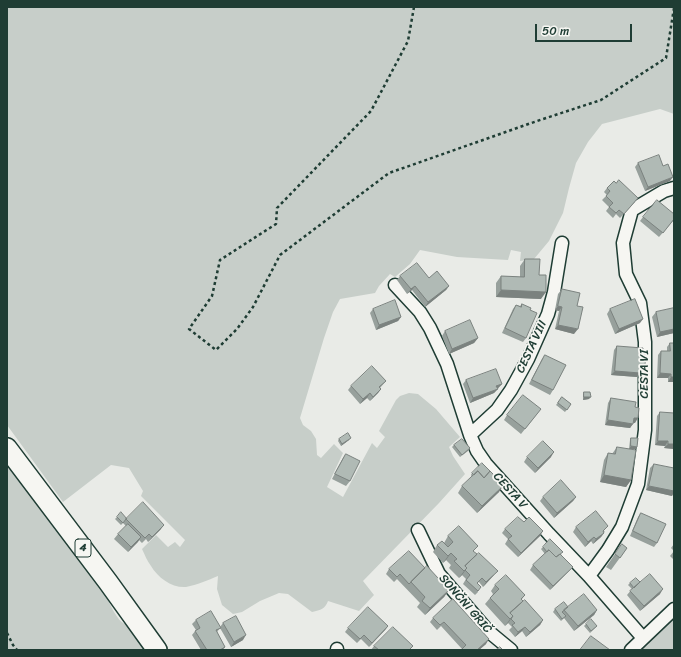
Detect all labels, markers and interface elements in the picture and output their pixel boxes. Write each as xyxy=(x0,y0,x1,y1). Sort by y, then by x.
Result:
scale bar xyxy=(537,16,634,42)
text: 50 m xyxy=(542,20,569,42)
street label: CESTA VIII xyxy=(514,318,550,376)
street label: CESTA VI xyxy=(638,350,652,398)
street label: CESTA V xyxy=(490,470,530,512)
road number: 4 xyxy=(75,539,91,557)
street label: SONČNI GRIČ xyxy=(435,572,495,636)

